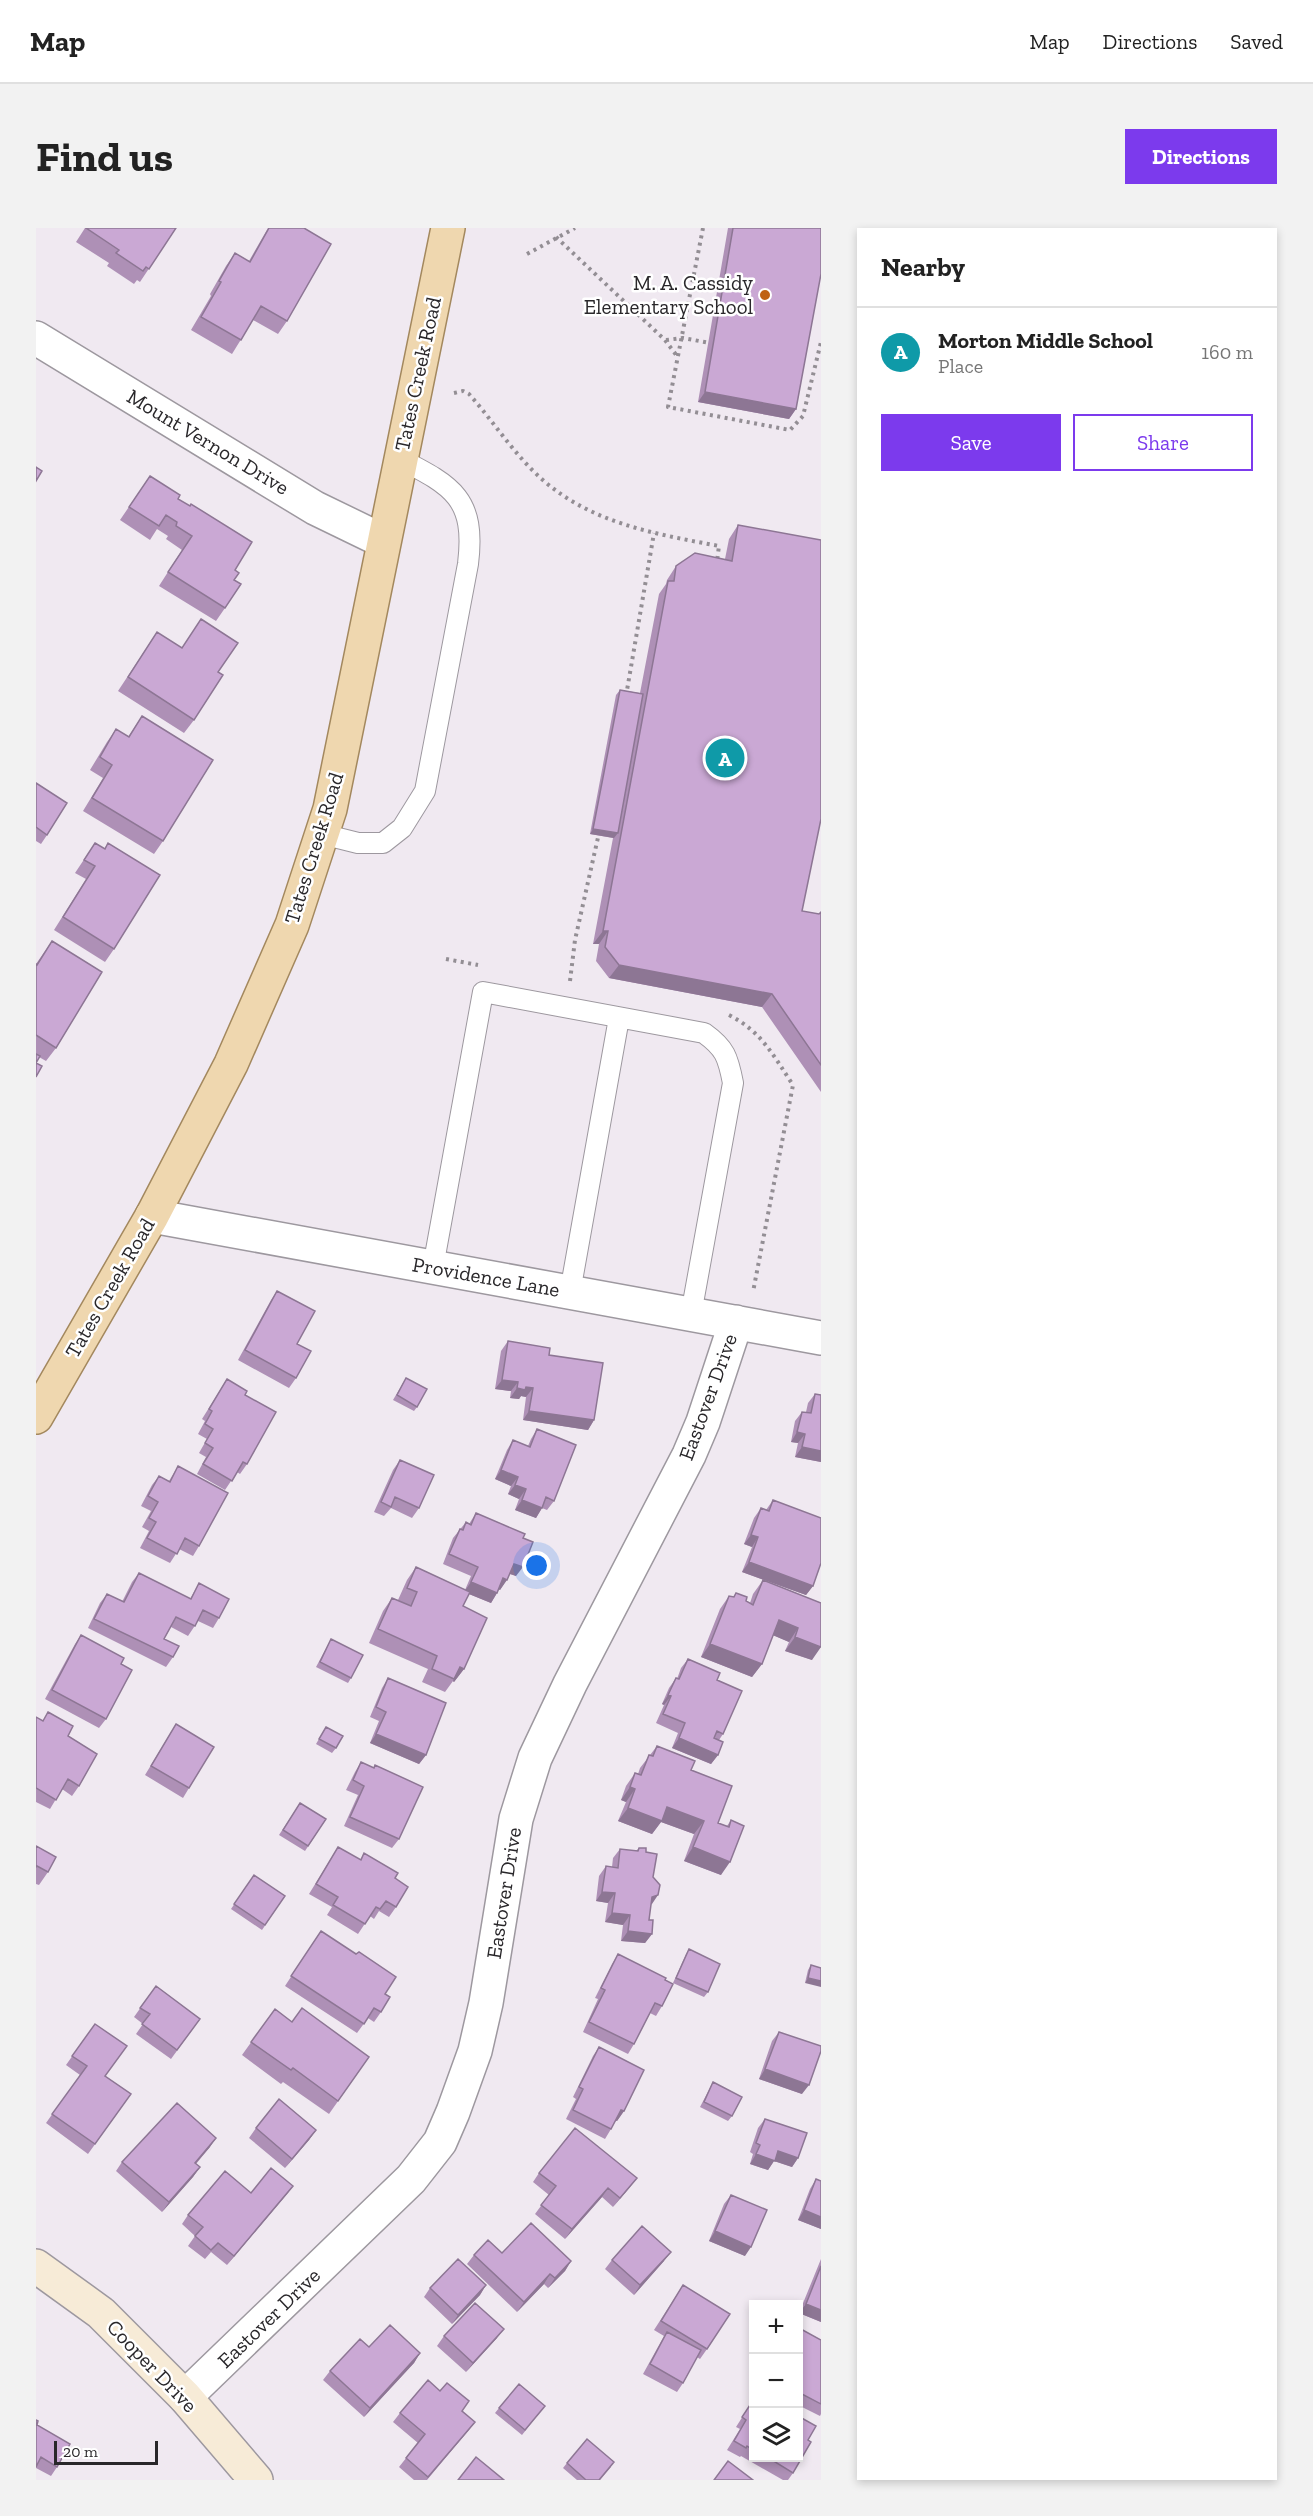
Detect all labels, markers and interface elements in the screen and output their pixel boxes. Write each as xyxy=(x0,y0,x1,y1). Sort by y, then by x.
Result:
text: Map xyxy=(30,25,85,58)
text: Map xyxy=(1030,29,1070,54)
text: Directions xyxy=(1103,29,1197,54)
text: Saved xyxy=(1230,29,1283,54)
button: Directions xyxy=(1125,129,1277,184)
text: Find us xyxy=(36,131,173,182)
text: Nearby xyxy=(881,251,965,283)
place label: M. A. Cassidy Elementary School xyxy=(584,270,753,319)
marker: M. A. Cassidy Elementary School xyxy=(758,288,772,302)
street label: Tates Creek Road xyxy=(389,294,446,453)
text: Morton Middle School xyxy=(938,327,1153,354)
text: A xyxy=(894,340,907,364)
text: 160 m xyxy=(1201,340,1253,364)
text: Place xyxy=(938,354,983,378)
street label: Mount Vernon Drive xyxy=(123,383,294,500)
button: Save xyxy=(881,414,1061,471)
button: Share xyxy=(1073,414,1253,471)
pin: A xyxy=(706,736,744,780)
street label: Tates Creek Road xyxy=(279,769,349,927)
street label: Tates Creek Road xyxy=(59,1213,160,1362)
street label: Providence Lane xyxy=(410,1251,562,1302)
street label: Eastover Drive xyxy=(673,1330,742,1464)
your location xyxy=(522,1551,551,1580)
street label: Eastover Drive xyxy=(481,1825,526,1960)
street label: Eastover Drive xyxy=(212,2262,325,2373)
map controls xyxy=(749,2300,803,2462)
button: + xyxy=(749,2300,803,2354)
street label: Cooper Drive xyxy=(102,2314,203,2417)
button: − xyxy=(749,2354,803,2408)
button: layers xyxy=(749,2408,803,2462)
scale bar xyxy=(54,2438,158,2466)
text: 20 m xyxy=(63,2442,98,2461)

